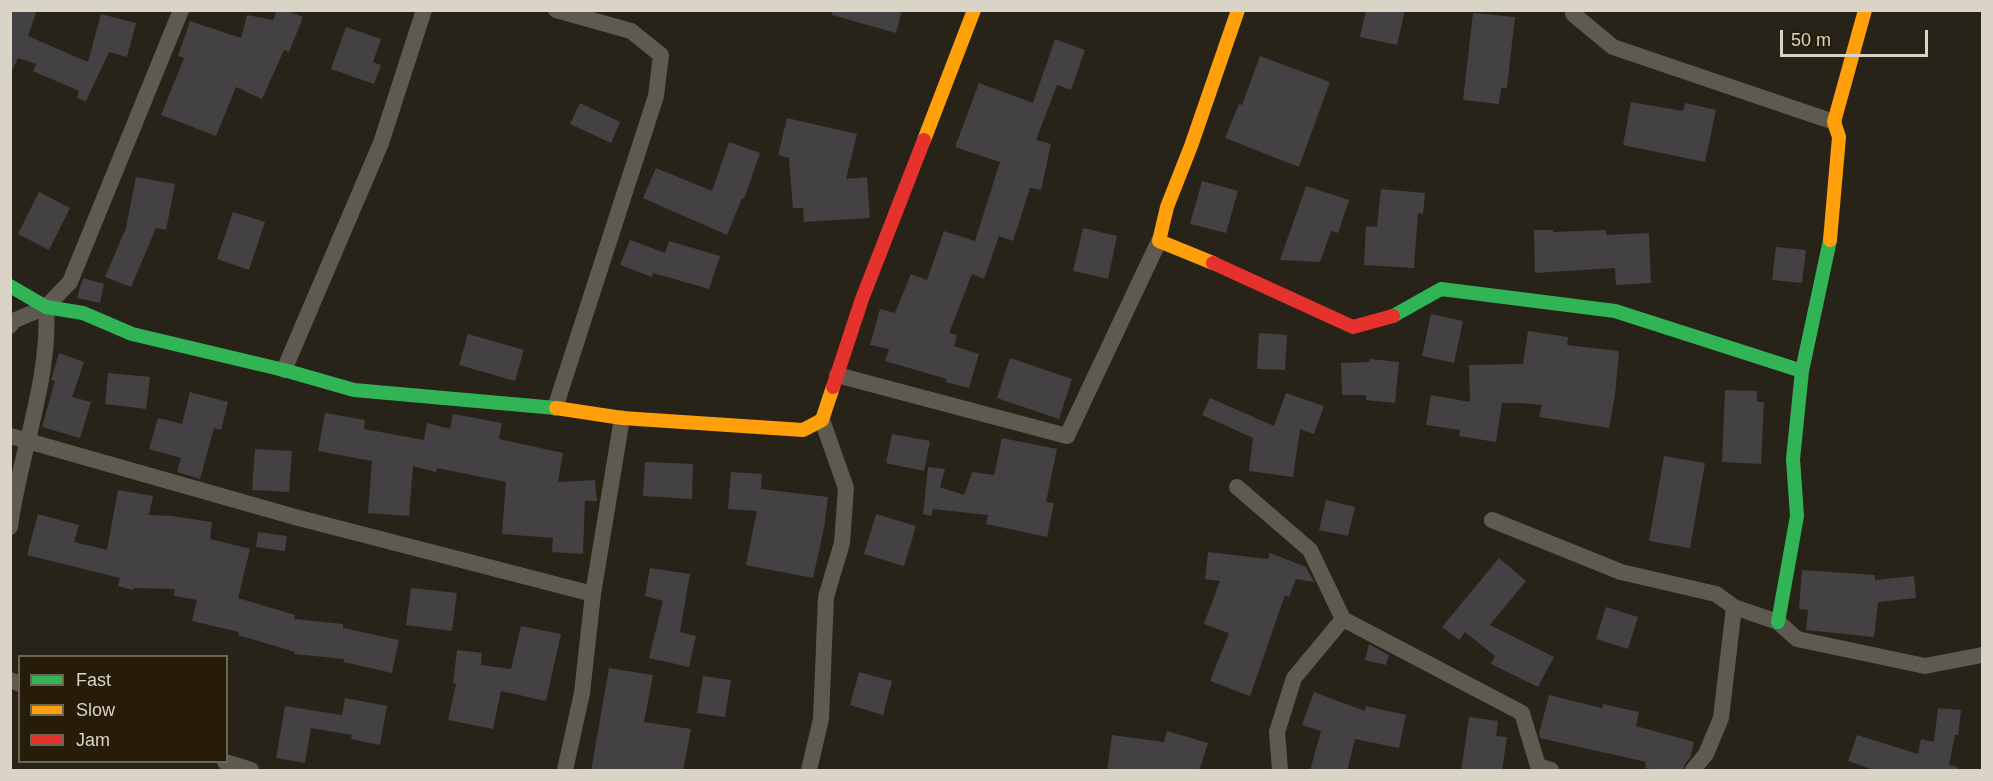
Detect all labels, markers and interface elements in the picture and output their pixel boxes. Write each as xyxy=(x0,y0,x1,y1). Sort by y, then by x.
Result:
scale bar xyxy=(1783,18,1932,56)
text: 50 m xyxy=(1791,30,1831,50)
legend xyxy=(18,655,228,763)
text: Fast xyxy=(76,670,111,690)
text: Slow xyxy=(76,700,115,720)
text: Jam xyxy=(76,730,110,750)

